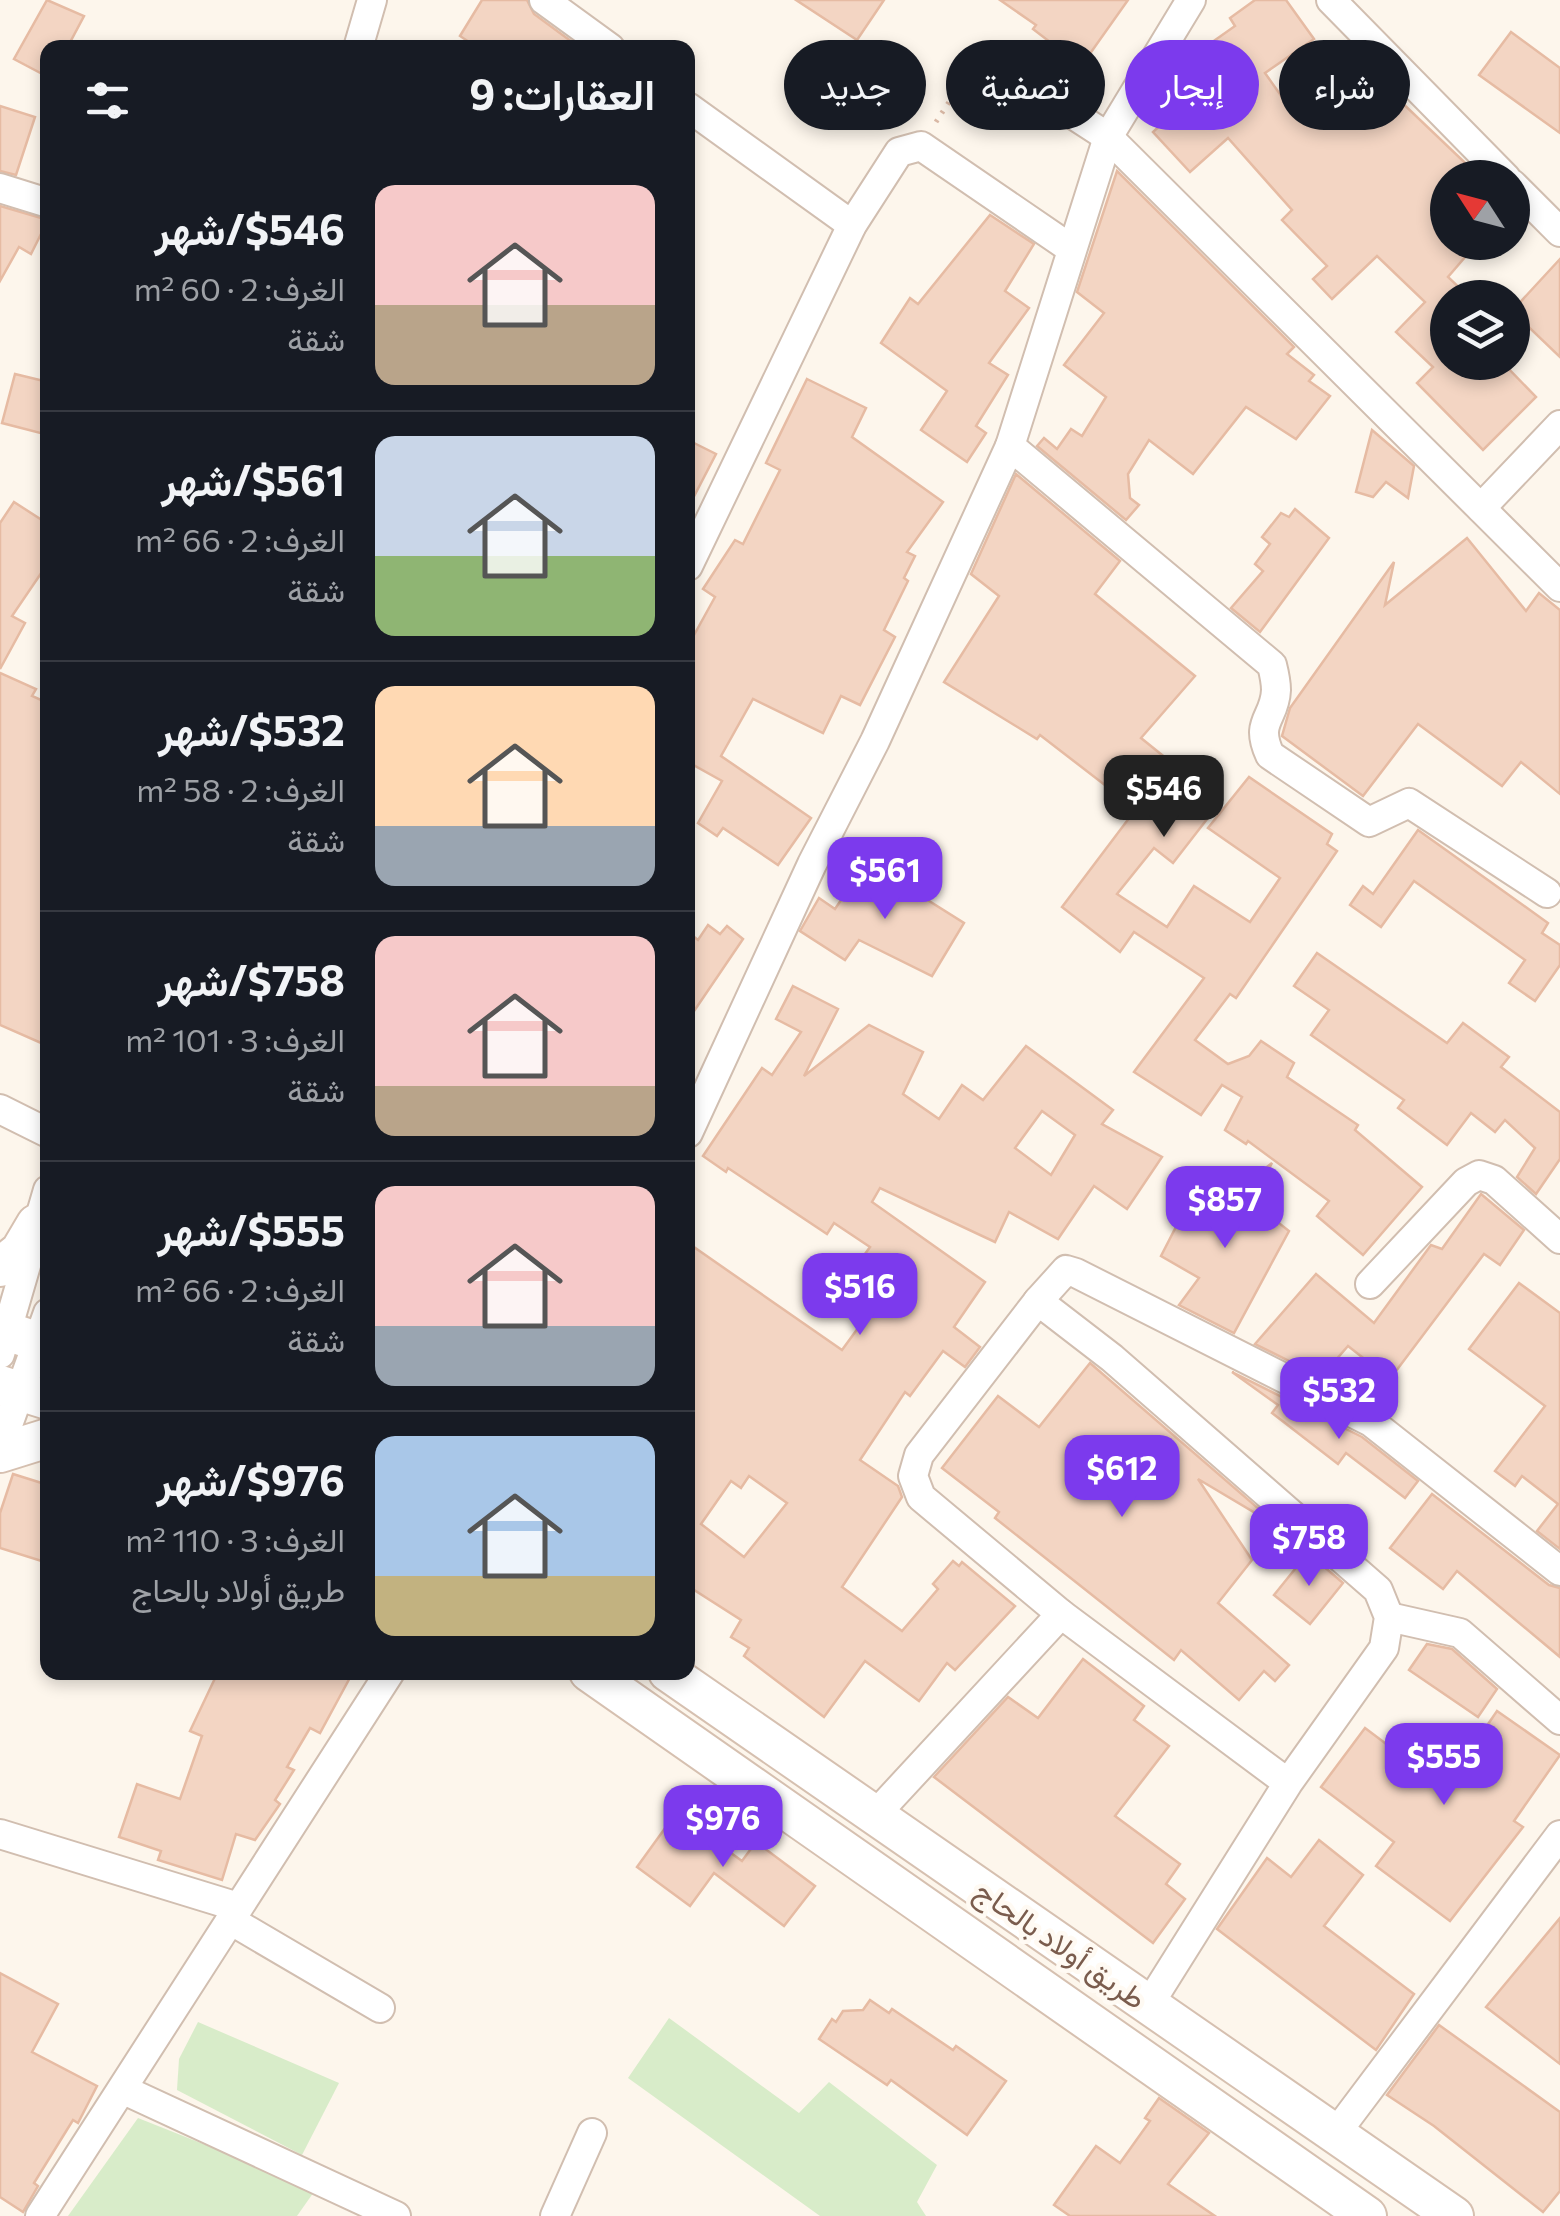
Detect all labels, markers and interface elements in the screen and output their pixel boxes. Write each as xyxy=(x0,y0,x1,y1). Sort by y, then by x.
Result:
chip: جديد xyxy=(784,40,926,130)
chip: تصفية xyxy=(946,40,1105,130)
chip: إيجار xyxy=(1125,40,1259,130)
chip: شراء xyxy=(1279,40,1410,130)
text: العقارات: 9 xyxy=(469,67,655,119)
icon: filters xyxy=(80,73,135,128)
north arrow xyxy=(1430,160,1530,260)
map controls xyxy=(1430,160,1530,380)
text: $546/شهر xyxy=(155,202,345,254)
icon: home xyxy=(455,225,575,345)
text: الغرف: 2 · 60 m² xyxy=(134,268,345,308)
button: layers xyxy=(1430,280,1530,380)
text: شقة xyxy=(287,318,345,358)
text: $561/شهر xyxy=(161,453,345,505)
icon: home xyxy=(455,476,575,596)
text: الغرف: 2 · 66 m² xyxy=(135,519,345,559)
text: شقة xyxy=(287,569,345,609)
text: $532/شهر xyxy=(158,703,345,755)
icon: home xyxy=(455,726,575,846)
pin: $546 xyxy=(1105,755,1223,840)
text: $546 xyxy=(1126,767,1202,807)
text: الغرف: 2 · 58 m² xyxy=(136,769,345,809)
text: شقة xyxy=(287,819,345,859)
pin: $561 xyxy=(826,837,944,922)
text: $561 xyxy=(849,849,921,889)
text: $758/شهر xyxy=(157,953,345,1005)
icon: home xyxy=(455,976,575,1096)
text: الغرف: 3 · 101 m² xyxy=(125,1019,345,1059)
text: شقة xyxy=(287,1069,345,1109)
pin: $857 xyxy=(1166,1166,1284,1251)
text: $857 xyxy=(1188,1178,1262,1218)
text: $555/شهر xyxy=(157,1203,345,1255)
icon: home xyxy=(455,1226,575,1346)
pin: $516 xyxy=(801,1253,919,1338)
text: $516 xyxy=(824,1265,896,1305)
text: الغرف: 2 · 66 m² xyxy=(135,1269,345,1309)
text: شقة xyxy=(287,1319,345,1359)
pin: $532 xyxy=(1280,1357,1398,1442)
text: $532 xyxy=(1302,1369,1376,1409)
pin: $612 xyxy=(1063,1435,1181,1520)
text: $612 xyxy=(1087,1447,1157,1487)
text: $976/شهر xyxy=(156,1453,345,1505)
icon: home xyxy=(455,1476,575,1596)
pin: $758 xyxy=(1250,1504,1368,1589)
text: $758 xyxy=(1272,1516,1346,1556)
text: الغرف: 3 · 110 m² xyxy=(125,1519,345,1559)
text: طريق أولاد بالحاج xyxy=(131,1569,345,1609)
pin: $555 xyxy=(1385,1723,1503,1808)
text: $555 xyxy=(1407,1735,1481,1775)
pin: $976 xyxy=(664,1785,782,1870)
text: $976 xyxy=(686,1797,760,1837)
street label: طريق أولاد بالحاج xyxy=(966,1870,1154,2019)

